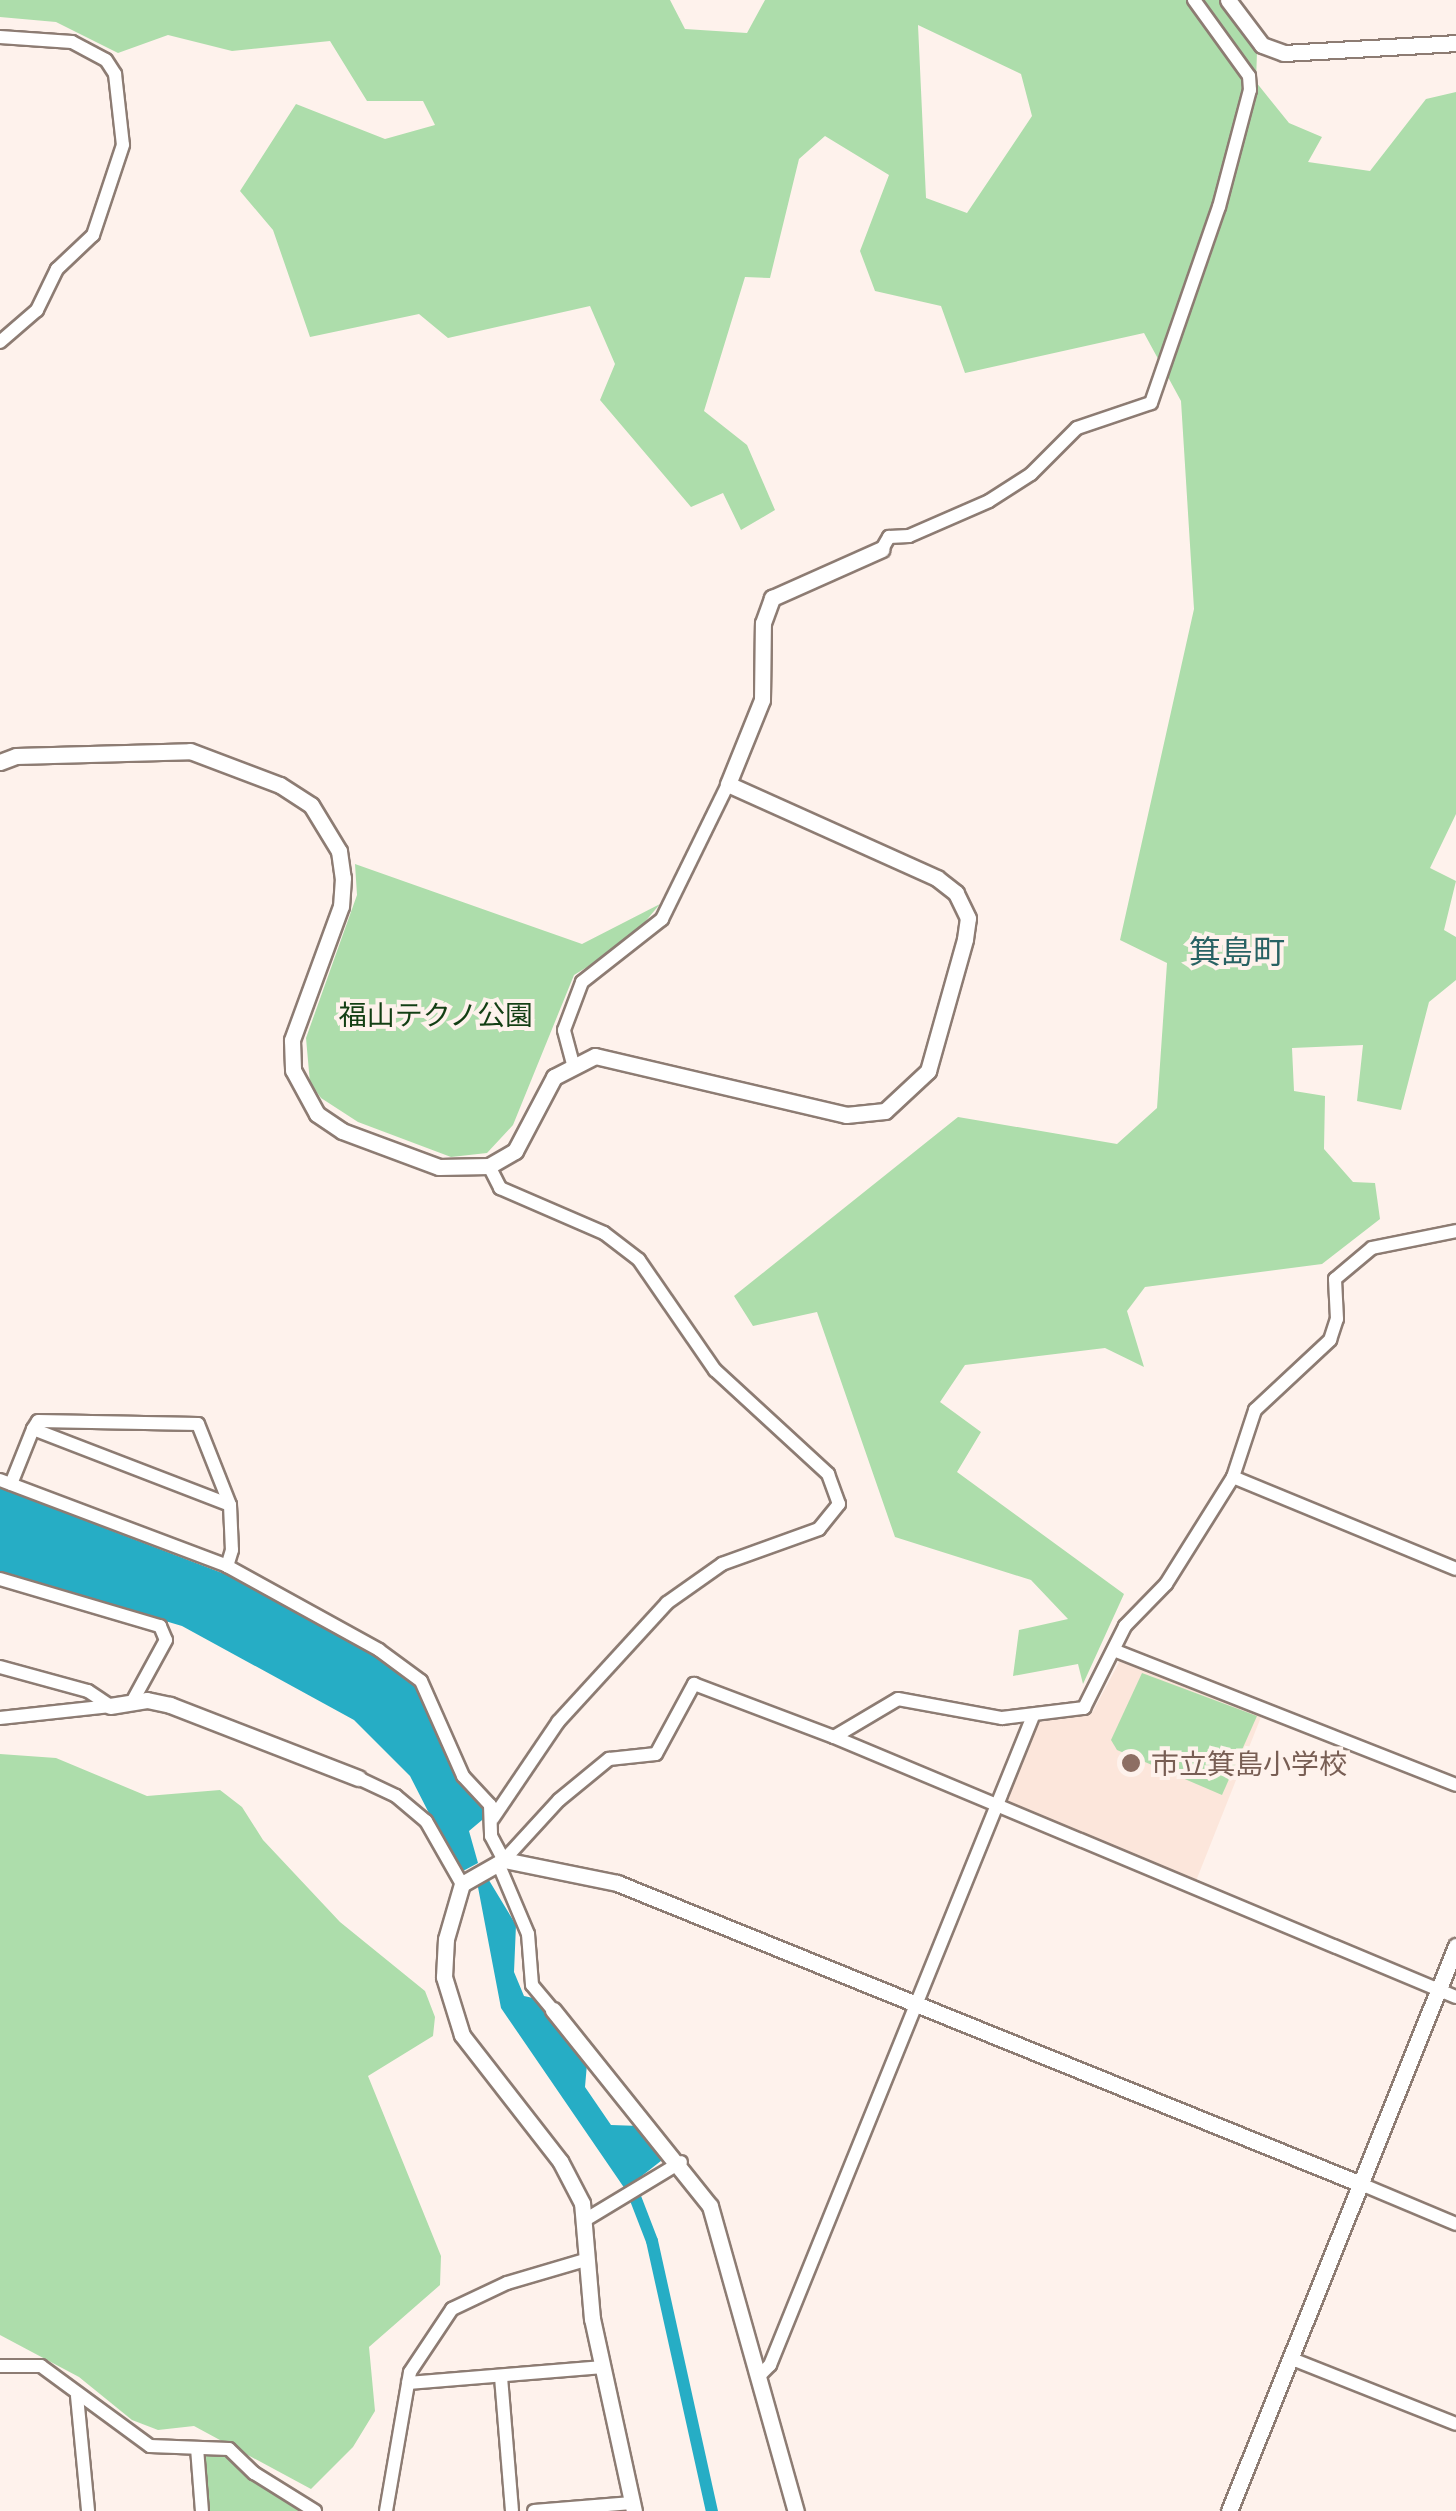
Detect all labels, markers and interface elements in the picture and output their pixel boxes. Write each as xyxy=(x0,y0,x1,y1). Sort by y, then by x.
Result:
district label: 箕島町 xyxy=(1189,932,1285,970)
park label: 福山テクノ公園 xyxy=(338,997,534,1031)
place label: 市立箕島小学校 xyxy=(1151,1746,1347,1780)
marker: 市立箕島小学校 xyxy=(1120,1752,1142,1774)

